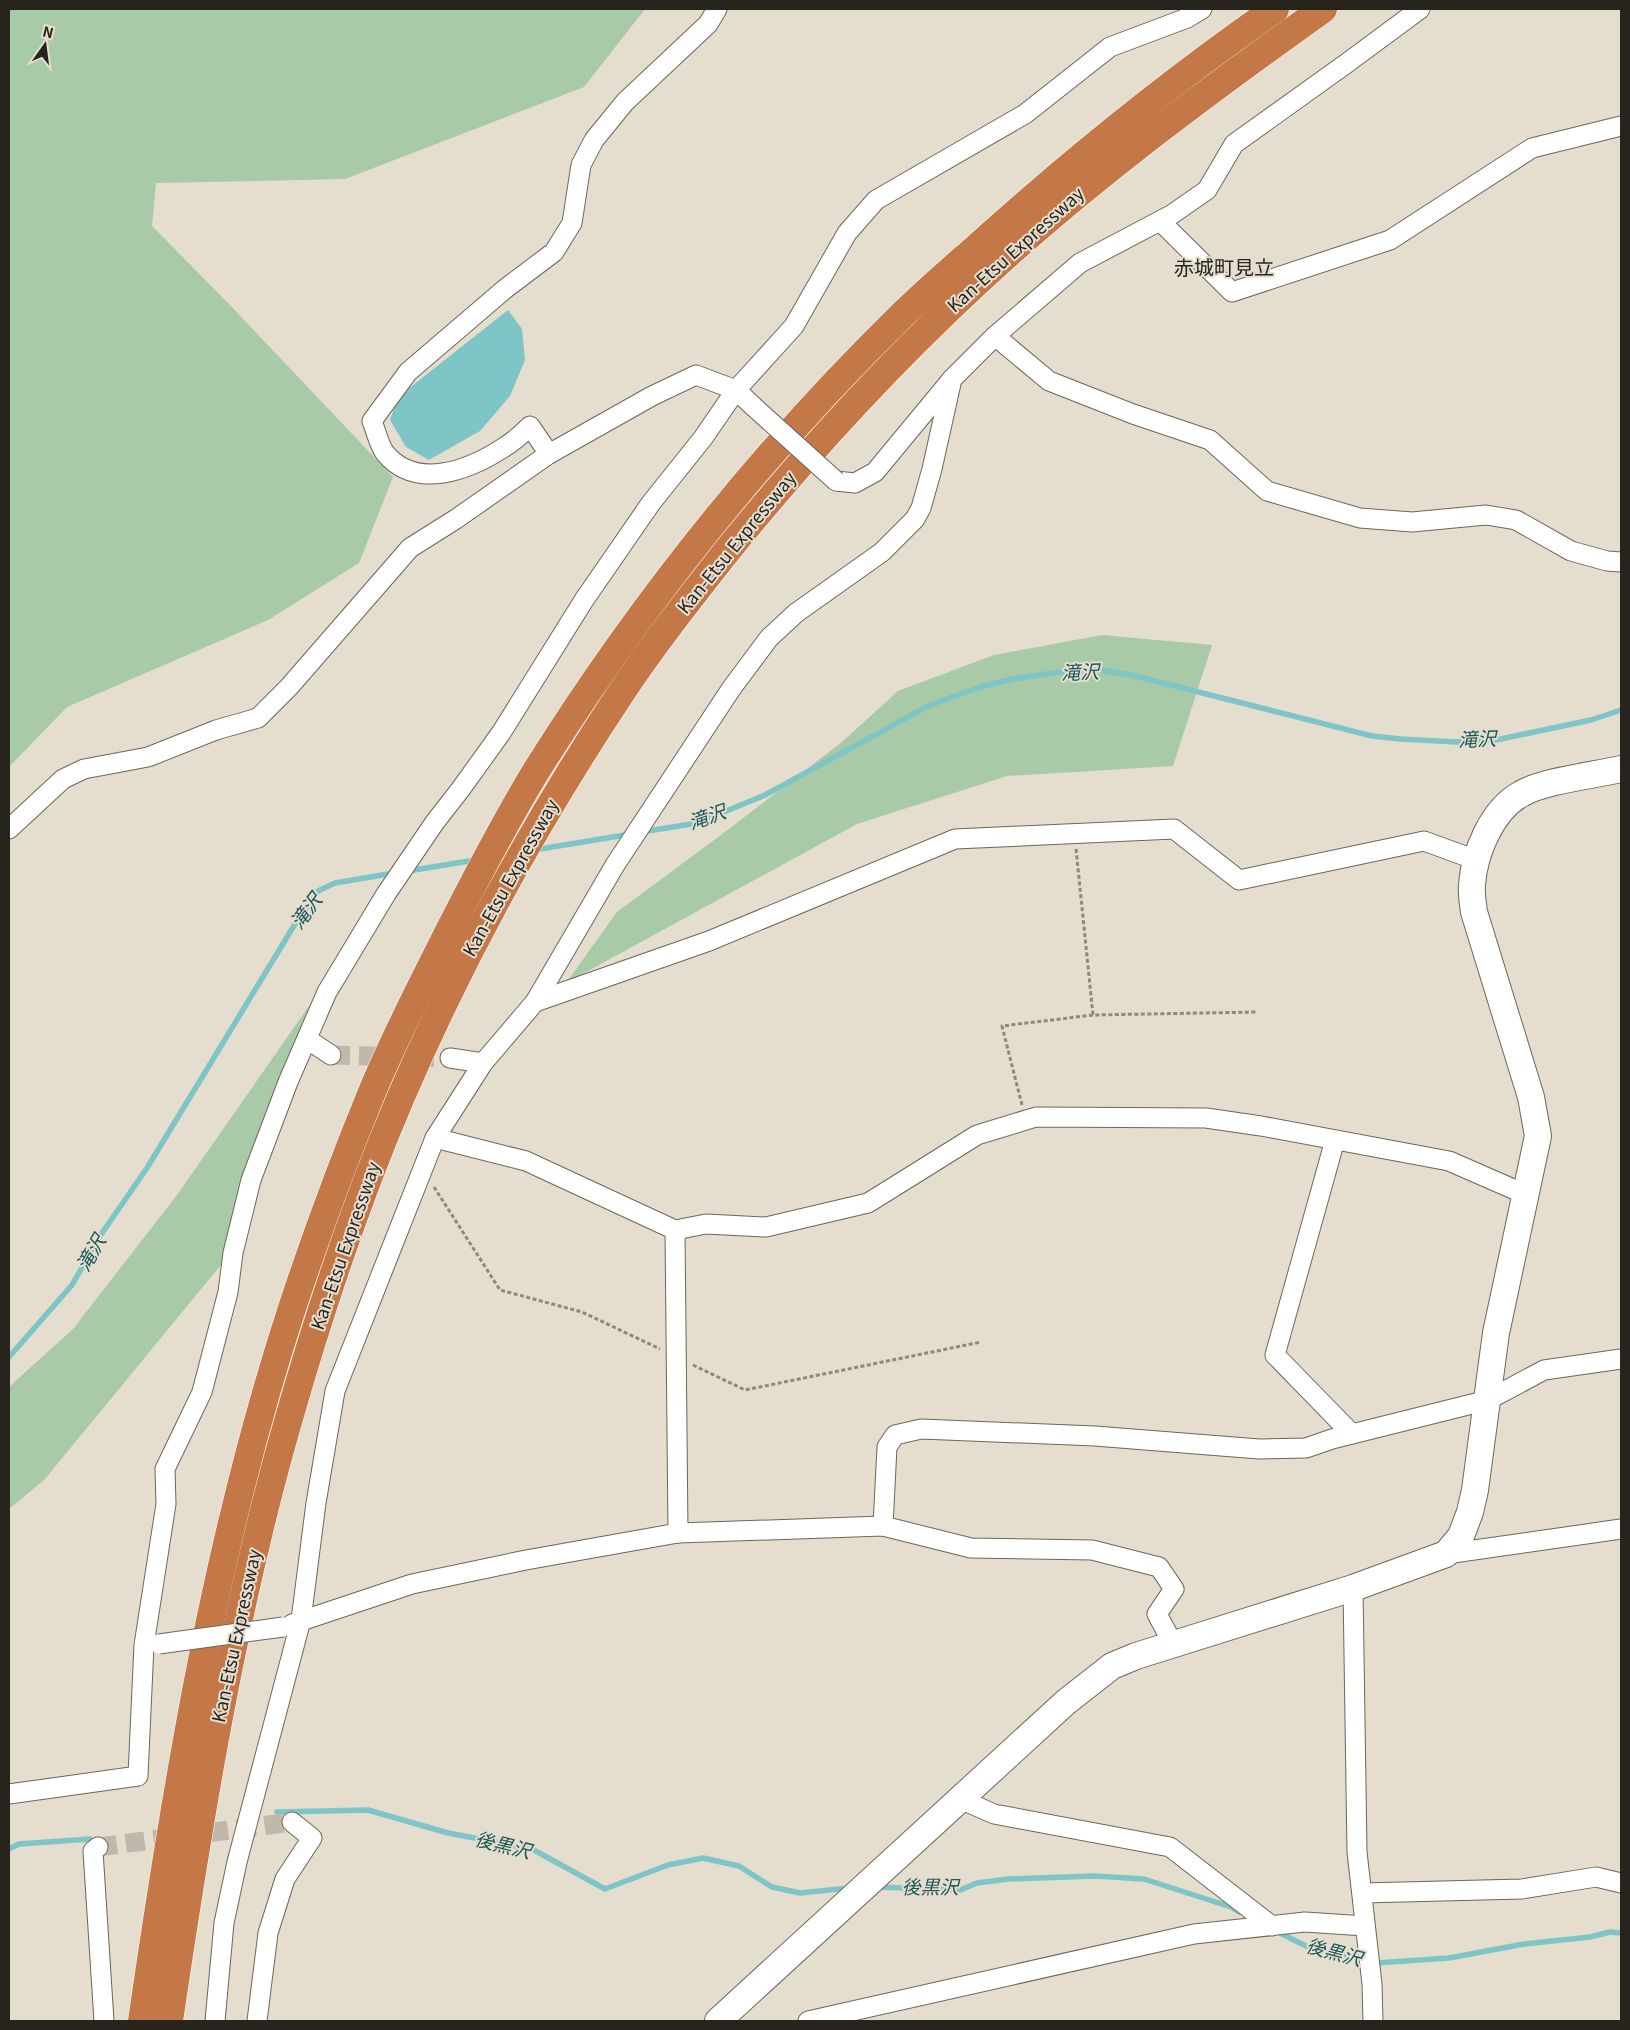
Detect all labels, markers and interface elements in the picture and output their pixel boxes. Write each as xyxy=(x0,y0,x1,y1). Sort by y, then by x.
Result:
north arrow xyxy=(20,20,70,70)
text: N xyxy=(41,20,56,42)
street label: Kan-Etsu Expressway xyxy=(940,179,1089,317)
district label: 赤城町見立 xyxy=(1174,252,1274,281)
street label: Kan-Etsu Expressway xyxy=(670,465,801,618)
water label: 滝沢 xyxy=(1060,656,1102,685)
water label: 滝沢 xyxy=(1457,723,1499,752)
street label: Kan-Etsu Expressway xyxy=(455,793,564,960)
water label: 滝沢 xyxy=(684,796,732,835)
water label: 滝沢 xyxy=(283,884,329,933)
street label: Kan-Etsu Expressway xyxy=(303,1157,385,1333)
water label: 滝沢 xyxy=(69,1226,112,1275)
street label: Kan-Etsu Expressway xyxy=(204,1546,266,1725)
water label: 後黒沢 xyxy=(472,1824,537,1864)
water label: 後黒沢 xyxy=(901,1872,961,1899)
water label: 後黒沢 xyxy=(1303,1930,1368,1972)

